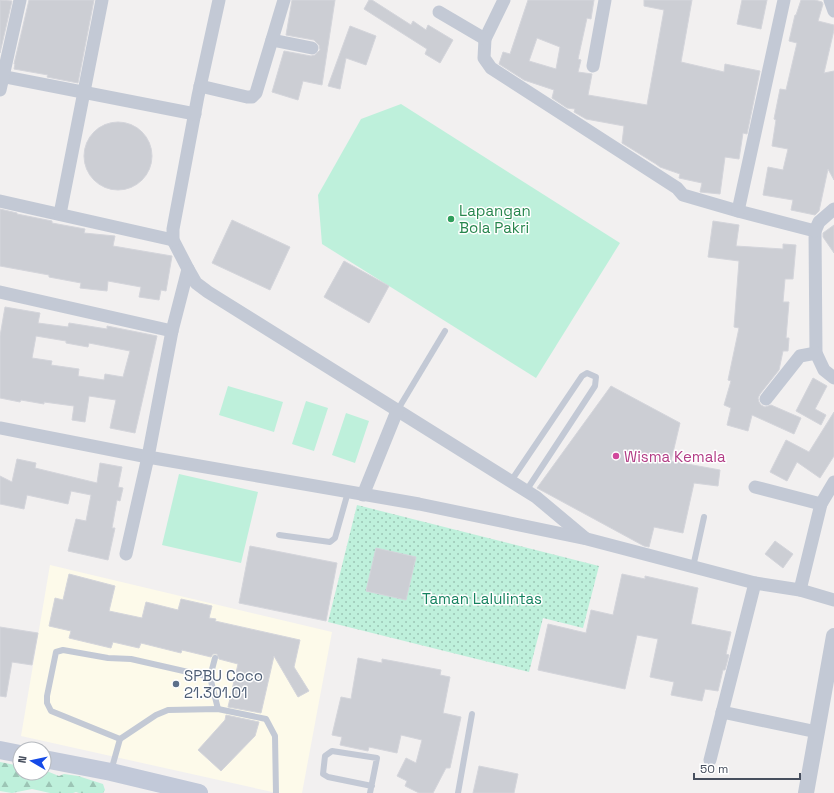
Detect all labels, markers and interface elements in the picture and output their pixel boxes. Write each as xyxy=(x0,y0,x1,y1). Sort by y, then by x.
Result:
place label: Lapangan Bola Pakri xyxy=(459,201,531,237)
marker: Lapangan Bola Pakri xyxy=(446,214,456,224)
place label: Wisma Kemala xyxy=(624,447,726,466)
marker: Wisma Kemala xyxy=(611,451,621,461)
park label: Taman Lalulintas xyxy=(422,589,542,608)
place label: SPBU Coco 21.301.01 xyxy=(184,666,263,702)
marker: SPBU Coco 21.301.01 xyxy=(171,679,181,689)
north arrow xyxy=(12,741,52,781)
text: N xyxy=(15,755,30,764)
scale bar xyxy=(694,755,800,781)
text: 50 m xyxy=(700,761,728,777)

